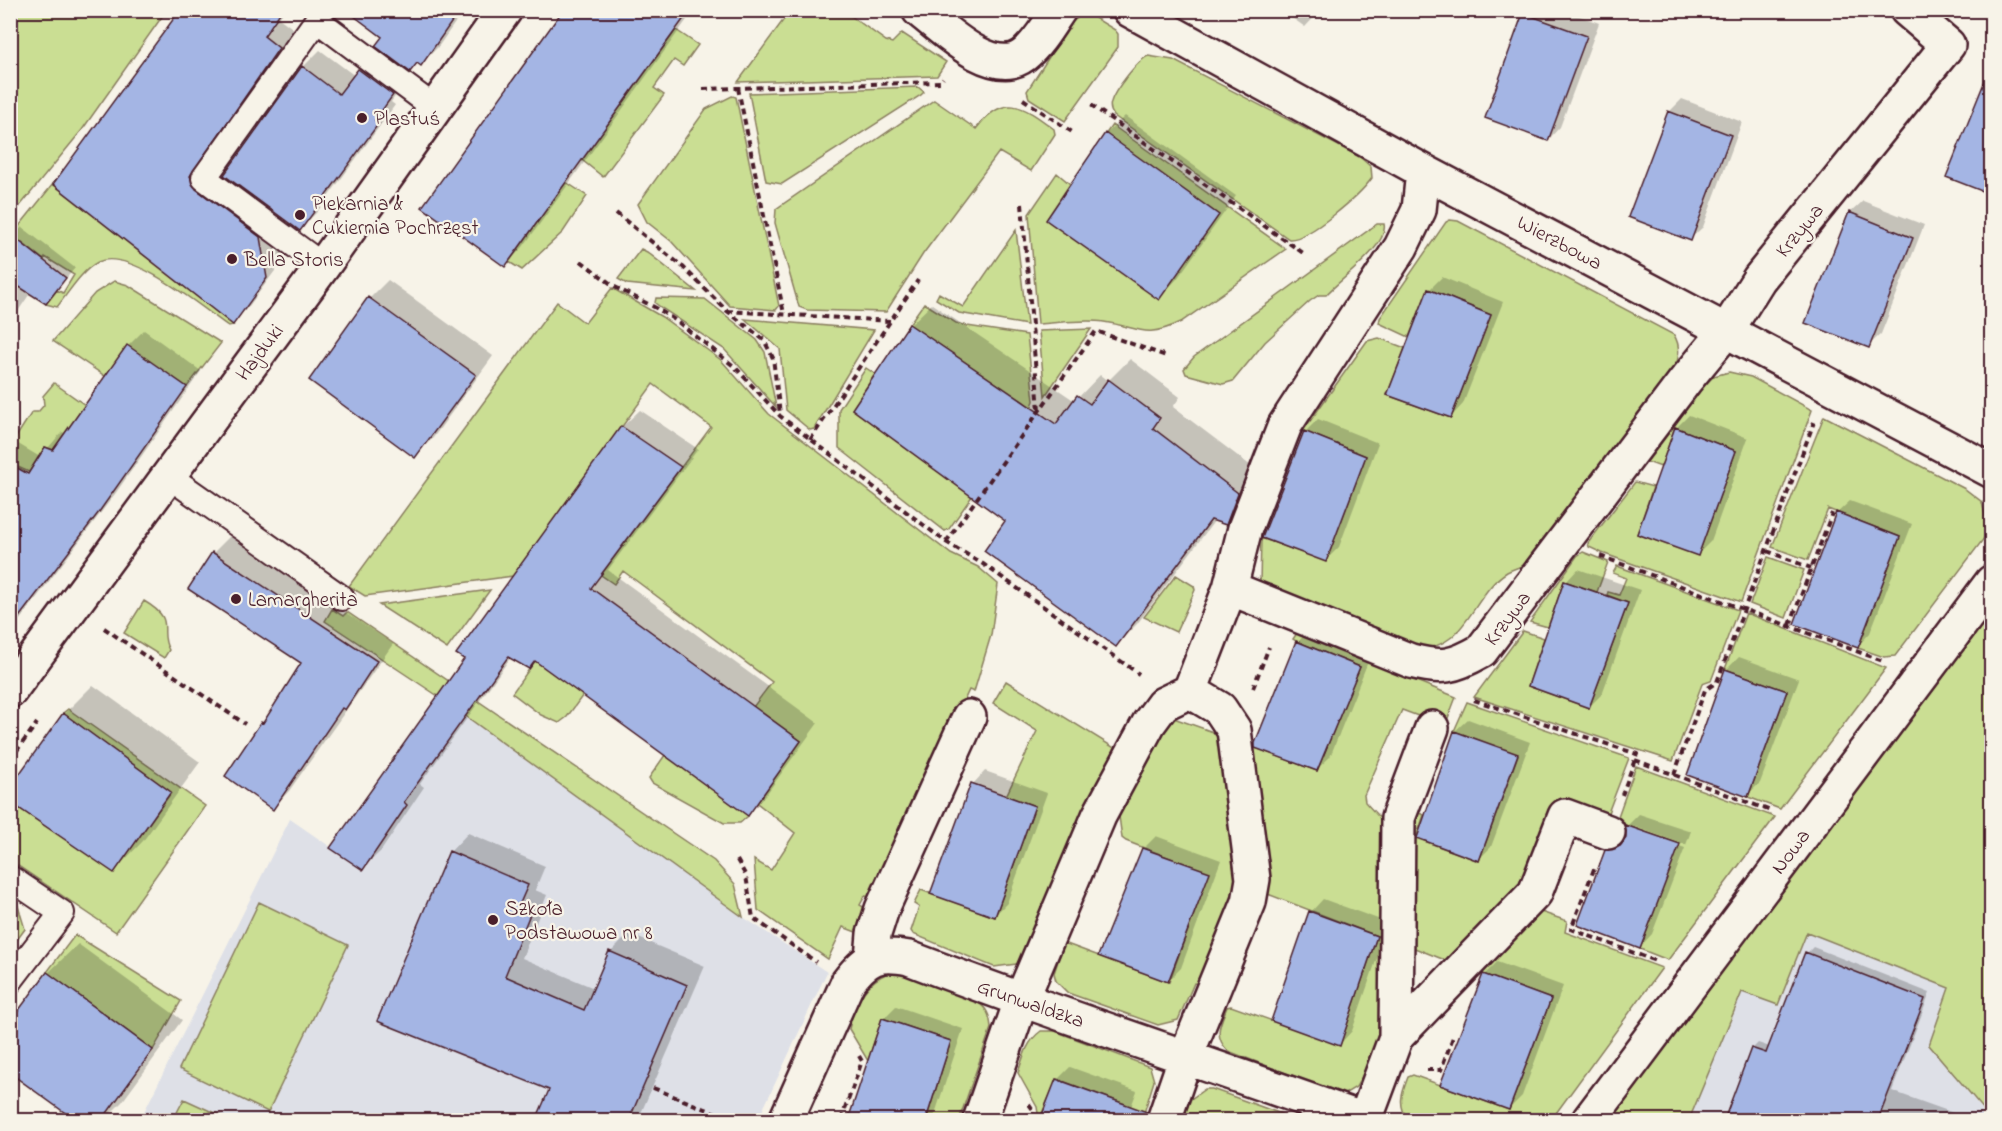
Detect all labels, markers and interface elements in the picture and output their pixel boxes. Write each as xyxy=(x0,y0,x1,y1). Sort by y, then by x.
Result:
place label: Plastuś xyxy=(374,105,440,135)
marker: Plastuś xyxy=(355,111,369,125)
place label: Piekarnia & Cukiernia Pochrzęst xyxy=(312,190,479,244)
street label: Krzywa xyxy=(1769,198,1833,266)
marker: Piekarnia & Cukiernia Pochrzęst xyxy=(293,208,307,222)
street label: Wierzbowa xyxy=(1511,209,1607,279)
place label: Bella Storis xyxy=(243,246,344,276)
marker: Bella Storis xyxy=(225,252,239,266)
street label: Hajduki xyxy=(229,318,292,388)
street label: Krzywa xyxy=(1478,585,1541,654)
place label: Lamargherita xyxy=(248,586,358,618)
marker: Lamargherita xyxy=(229,592,243,606)
street label: Nowa xyxy=(1765,823,1819,881)
place label: Szkoła Podstawowa nr 8 xyxy=(505,895,653,949)
marker: Szkoła Podstawowa nr 8 xyxy=(486,913,500,927)
street label: Grunwaldzka xyxy=(973,973,1088,1037)

